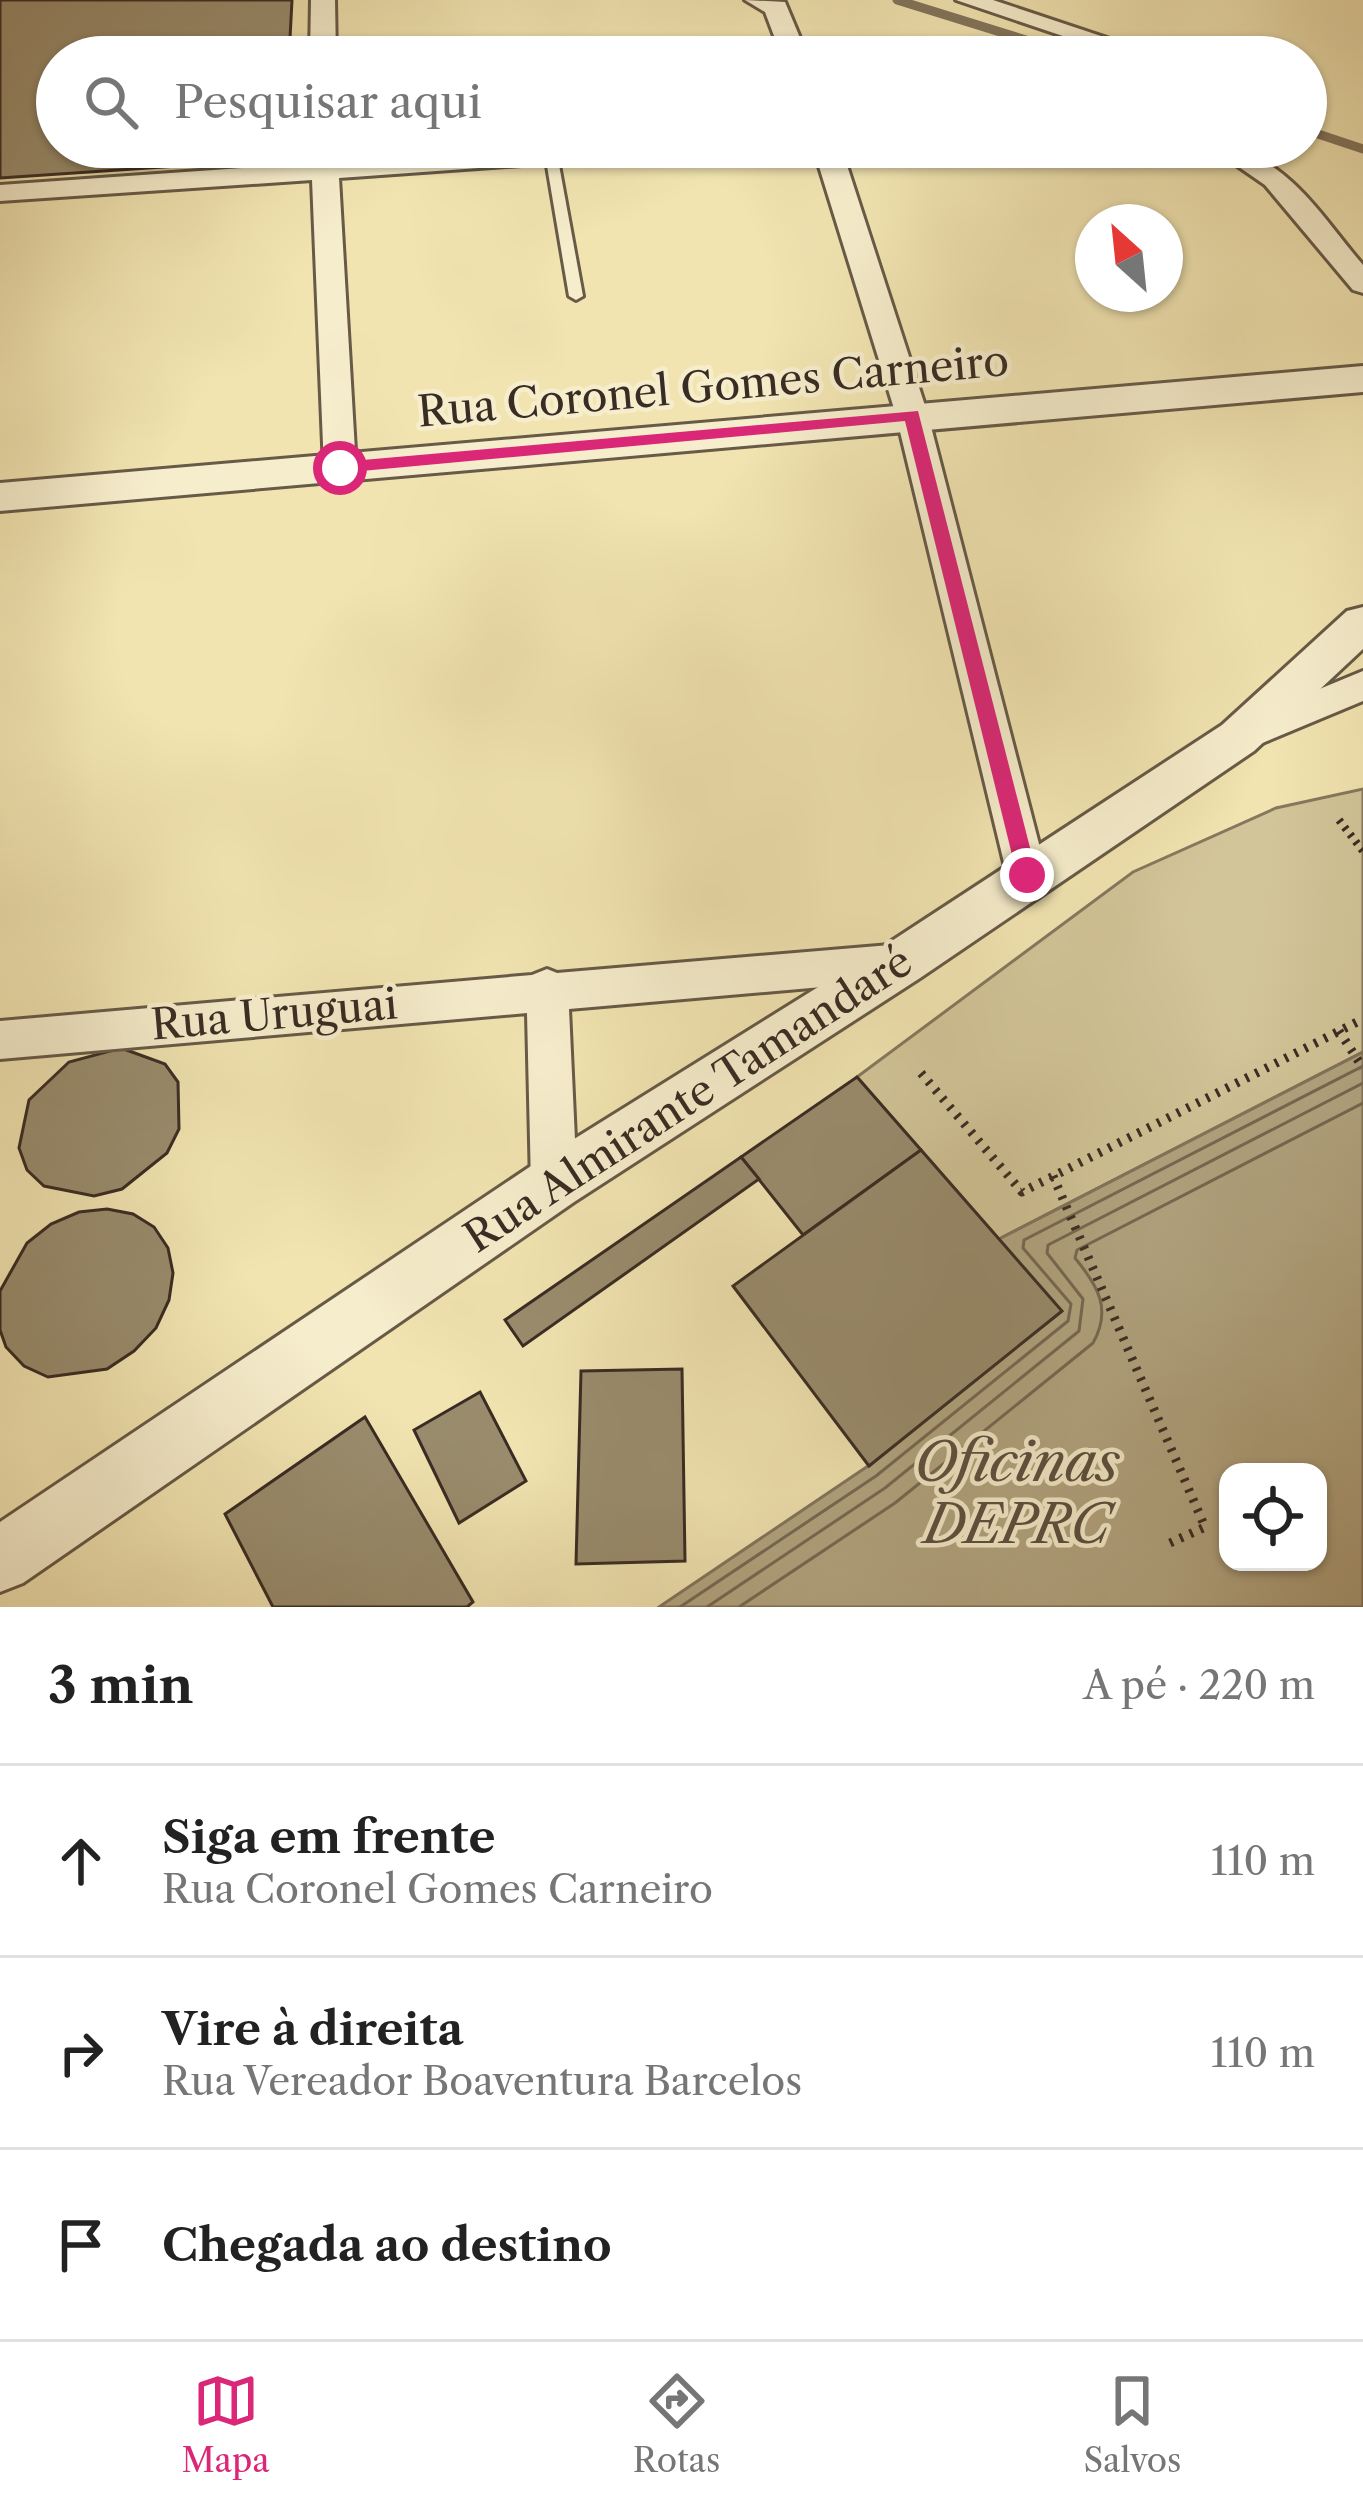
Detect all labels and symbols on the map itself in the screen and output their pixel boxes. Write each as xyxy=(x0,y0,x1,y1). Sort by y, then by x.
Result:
north arrow xyxy=(1075,204,1183,312)
street label: Rua Coronel Gomes Carneiro xyxy=(415,334,1011,438)
route start xyxy=(313,441,367,495)
route end xyxy=(1000,848,1054,902)
street label: Rua Almirante Tamandaré xyxy=(454,935,922,1263)
street label: Rua Uruguai xyxy=(149,977,399,1051)
water label: Oficinas DEPRC xyxy=(914,1429,1120,1557)

